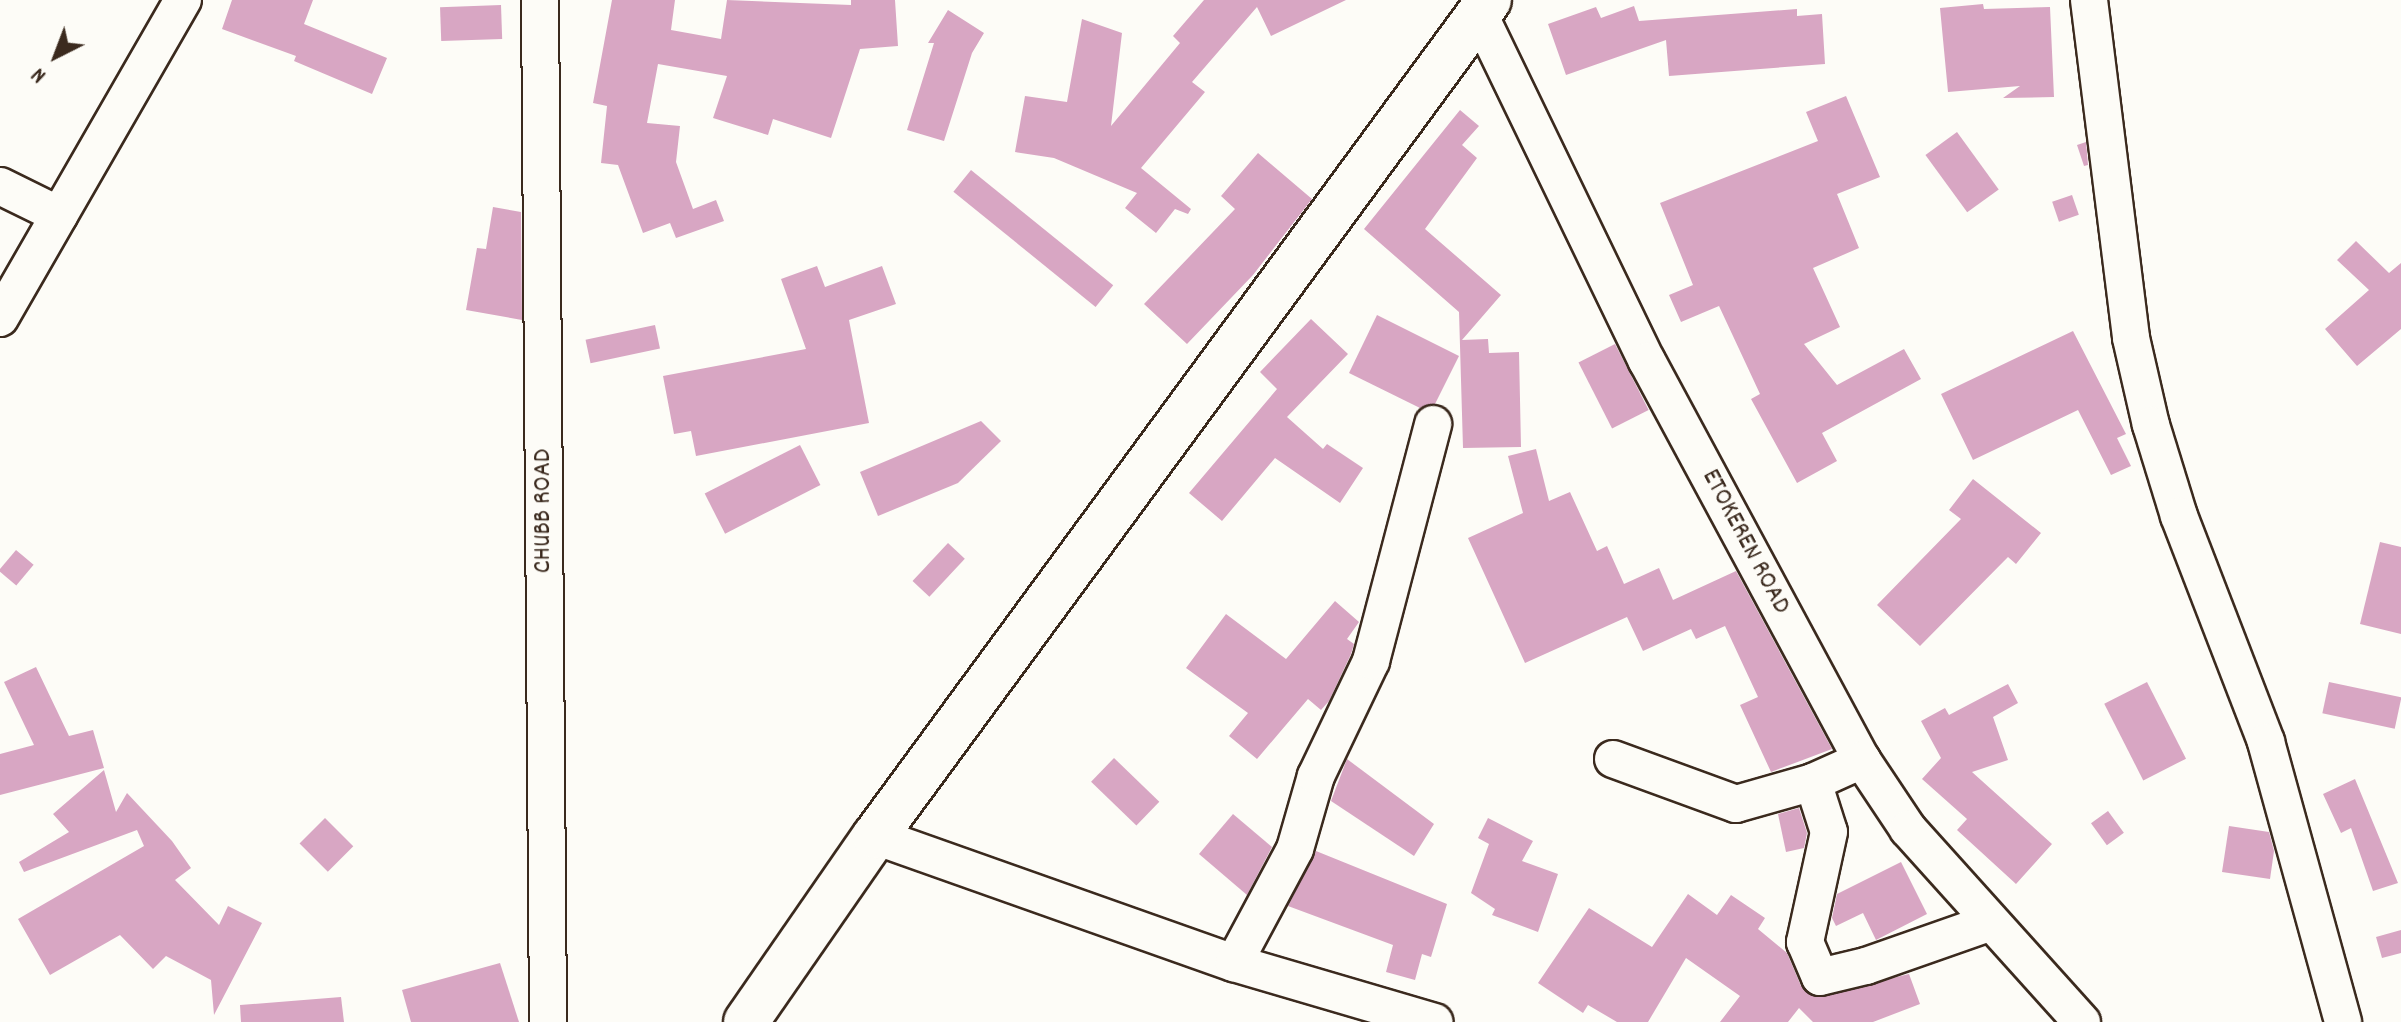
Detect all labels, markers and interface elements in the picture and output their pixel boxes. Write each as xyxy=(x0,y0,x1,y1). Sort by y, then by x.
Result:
north arrow xyxy=(16,16,96,96)
text: N xyxy=(25,59,54,89)
street label: CHUBB ROAD xyxy=(528,449,560,573)
street label: ETOKEREN ROAD xyxy=(1694,464,1796,620)

